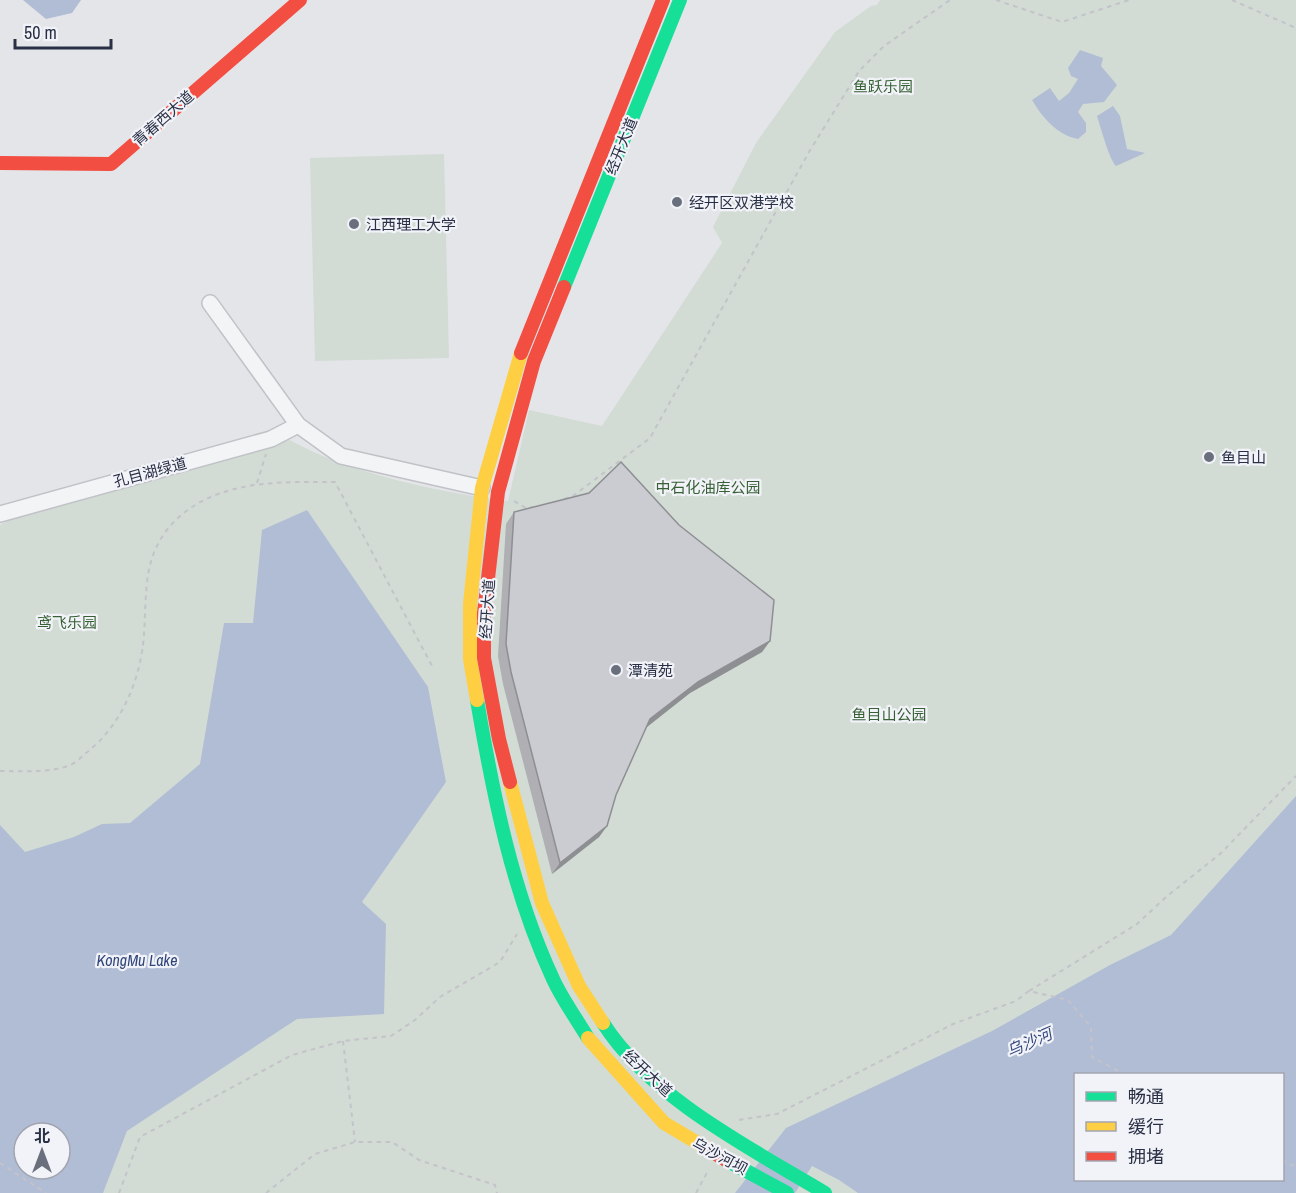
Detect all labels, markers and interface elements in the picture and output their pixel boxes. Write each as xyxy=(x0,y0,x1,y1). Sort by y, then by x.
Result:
scale bar xyxy=(15,12,111,50)
text: 50 m xyxy=(24,20,57,45)
park label: 鱼跃乐园 xyxy=(853,76,913,97)
street label: 青春西大道 xyxy=(128,85,198,151)
street label: 经开大道 xyxy=(600,114,642,178)
place label: 经开区双港学校 xyxy=(689,192,794,213)
marker: 经开区双港学校 xyxy=(670,195,684,209)
place label: 江西理工大学 xyxy=(366,214,456,235)
marker: 江西理工大学 xyxy=(347,217,361,231)
place label: 鱼目山 xyxy=(1221,447,1266,468)
marker: 鱼目山 xyxy=(1202,450,1216,464)
street label: 孔目湖绿道 xyxy=(111,452,189,492)
park label: 中石化油库公园 xyxy=(655,477,761,498)
street label: 经开大道 xyxy=(474,578,500,640)
park label: 鸢飞乐园 xyxy=(37,612,97,633)
place label: 潭清苑 xyxy=(628,660,673,681)
marker: 潭清苑 xyxy=(609,663,623,677)
park label: 鱼目山公园 xyxy=(851,704,927,725)
water label: KongMu Lake xyxy=(97,949,177,971)
water label: 乌沙河 xyxy=(1003,1021,1058,1062)
street label: 经开大道 xyxy=(619,1045,677,1101)
legend xyxy=(1074,1073,1284,1181)
text: 畅通 xyxy=(1128,1084,1164,1109)
text: 缓行 xyxy=(1128,1114,1164,1139)
north arrow xyxy=(12,1121,72,1181)
text: 北 xyxy=(34,1125,50,1147)
street label: 乌沙河坝 xyxy=(689,1133,751,1179)
text: 拥堵 xyxy=(1128,1144,1164,1169)

